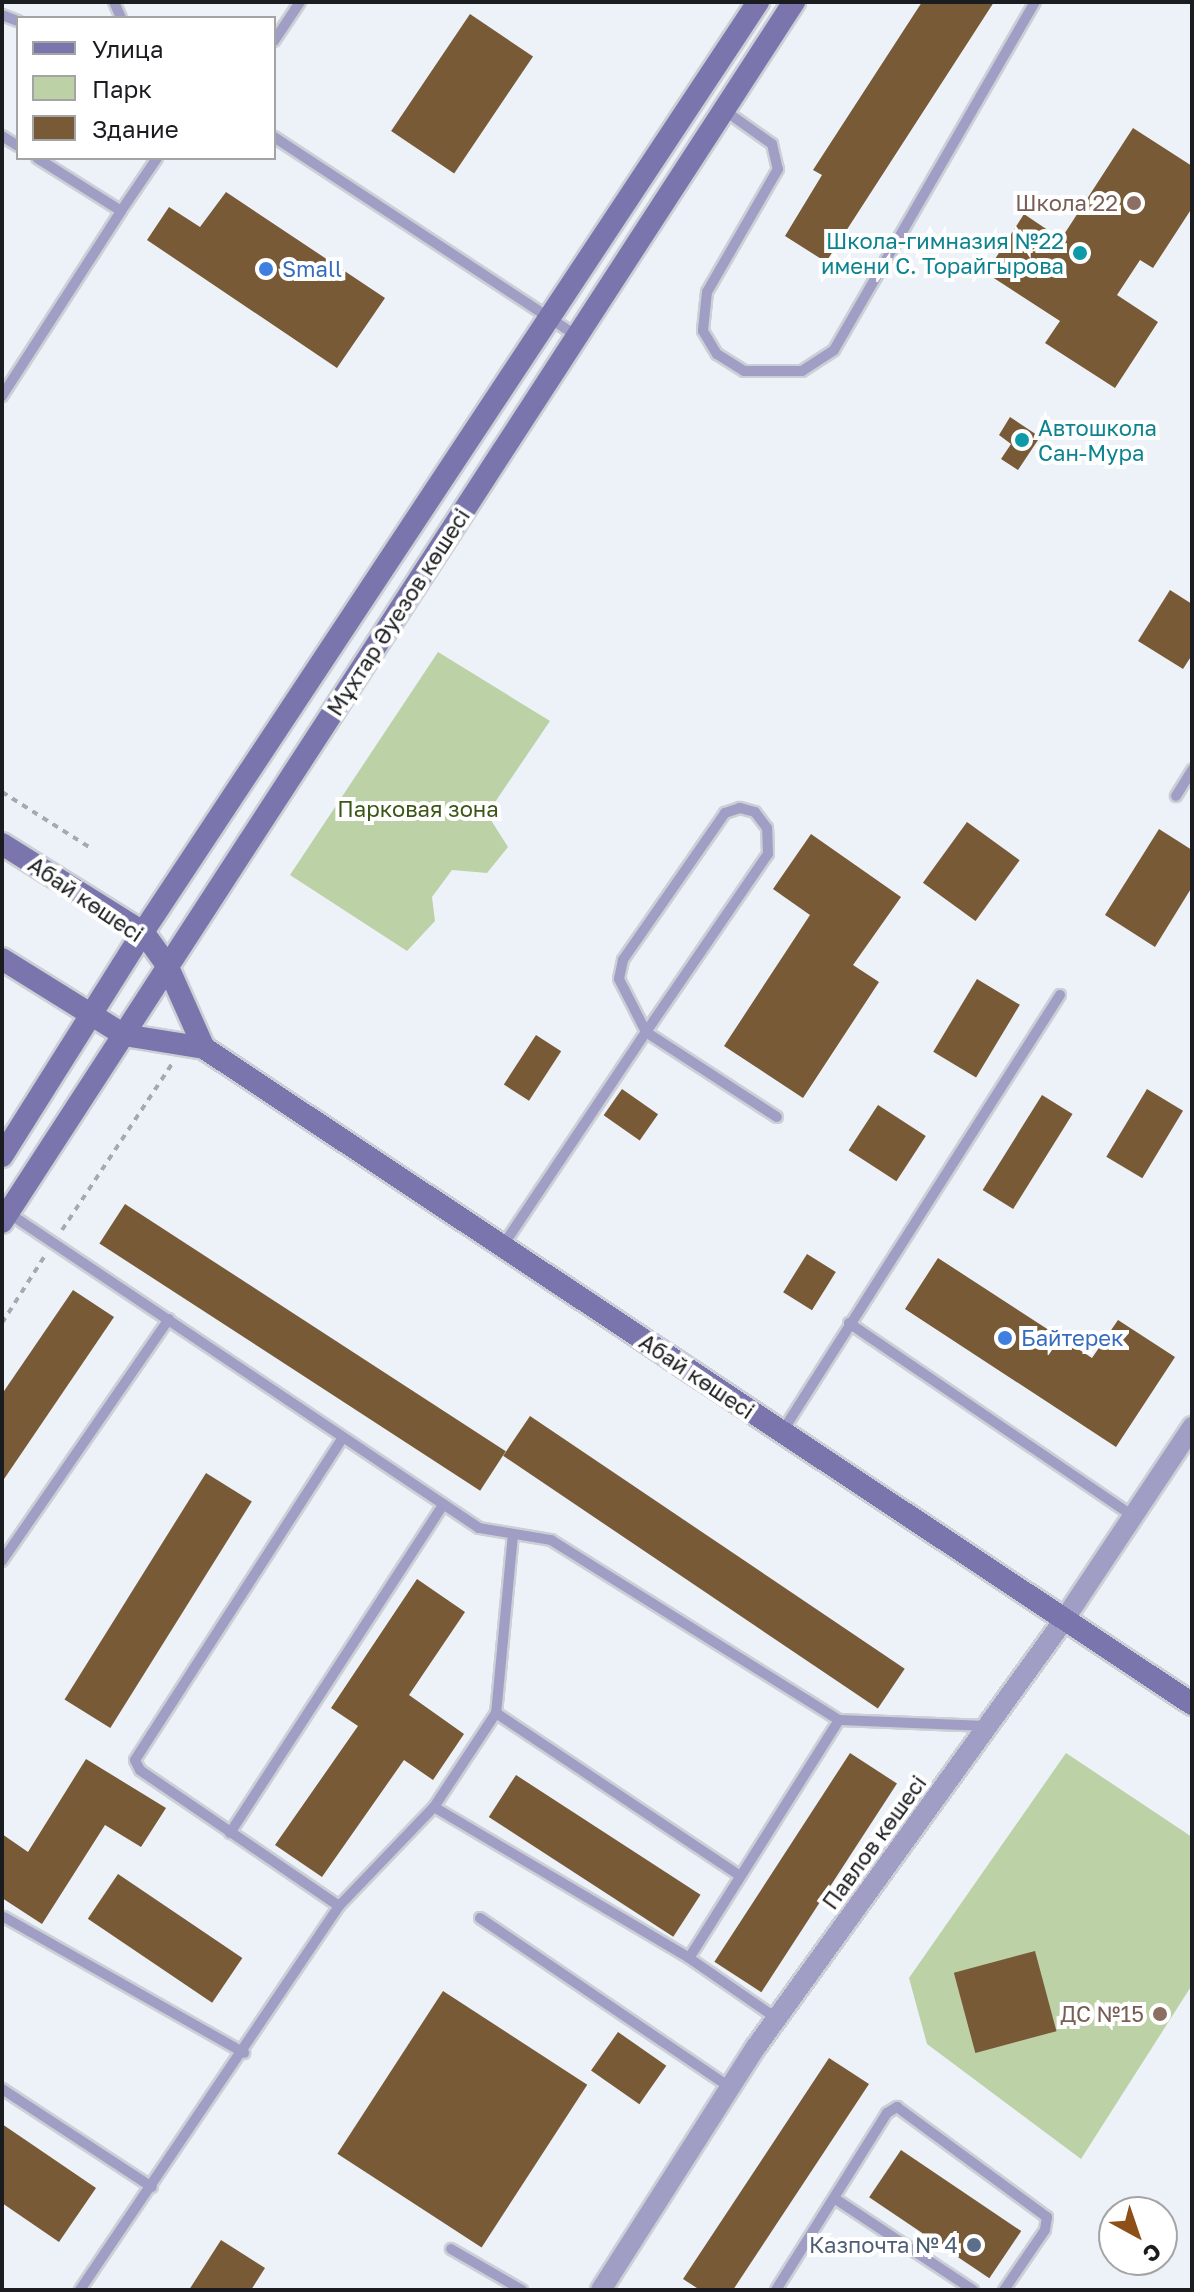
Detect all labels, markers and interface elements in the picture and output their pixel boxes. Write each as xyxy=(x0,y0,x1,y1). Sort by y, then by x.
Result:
legend xyxy=(16,16,276,160)
text: Улица xyxy=(92,34,164,63)
text: Парк xyxy=(92,74,152,103)
text: Здание xyxy=(92,114,179,143)
place label: Школа 22 xyxy=(1015,190,1118,216)
marker: Школа 22 xyxy=(1125,194,1143,212)
place label: Школа-гимназия №22 имени С. Торайгырова xyxy=(821,227,1064,278)
marker: Школа-гимназия №22 имени С. Торайгырова xyxy=(1071,244,1089,262)
place label: Small xyxy=(282,256,342,282)
marker: Small xyxy=(257,260,275,278)
place label: Автошкола Сан-Мура xyxy=(1038,414,1157,466)
marker: Автошкола Сан-Мура xyxy=(1013,431,1031,449)
street label: Мұхтар Әуезов көшесі xyxy=(321,504,475,720)
park label: Парковая зона xyxy=(337,796,499,822)
street label: Абай көшесі xyxy=(24,851,148,947)
place label: Байтерек xyxy=(1021,1325,1124,1351)
street label: Абай көшесі xyxy=(635,1328,759,1424)
marker: Байтерек xyxy=(996,1329,1014,1347)
street label: Павлов көшесі xyxy=(817,1770,931,1914)
place label: ДС №15 xyxy=(1060,2001,1144,2027)
marker: ДС №15 xyxy=(1151,2005,1169,2023)
north arrow xyxy=(1098,2196,1178,2276)
place label: Казпочта № 4 xyxy=(809,2232,958,2258)
marker: Казпочта № 4 xyxy=(965,2236,983,2254)
text: С xyxy=(1138,2238,1167,2269)

